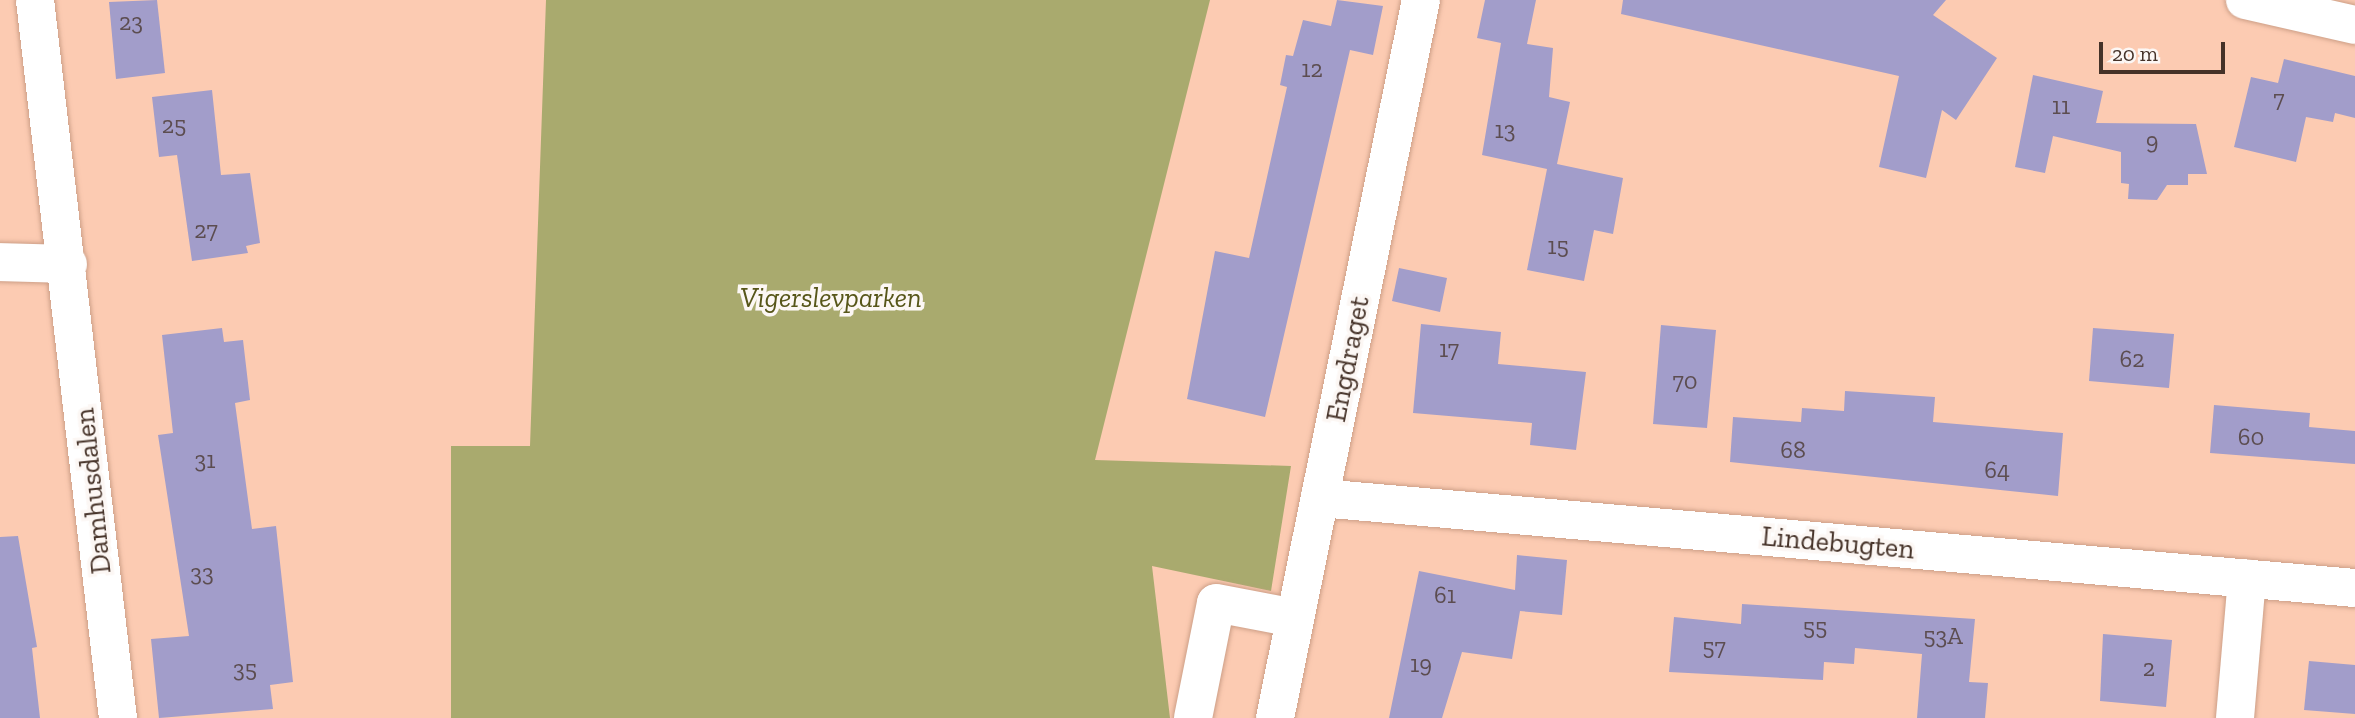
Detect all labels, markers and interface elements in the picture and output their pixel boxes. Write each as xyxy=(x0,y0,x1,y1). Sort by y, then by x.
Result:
house number: 23 xyxy=(119,8,143,36)
scale bar xyxy=(2103,28,2229,72)
text: 20 m xyxy=(2112,41,2158,66)
house number: 12 xyxy=(1301,55,1323,83)
house number: 7 xyxy=(2273,85,2285,113)
house number: 11 xyxy=(2052,92,2070,120)
house number: 25 xyxy=(162,111,186,139)
house number: 13 xyxy=(1495,116,1515,144)
house number: 9 xyxy=(2146,127,2158,155)
house number: 27 xyxy=(194,216,218,244)
house number: 15 xyxy=(1547,232,1569,260)
park label: Vigerslevparken xyxy=(740,281,922,315)
street label: Engdraget xyxy=(1319,293,1377,425)
house number: 17 xyxy=(1439,335,1459,363)
house number: 62 xyxy=(2119,345,2145,373)
house number: 70 xyxy=(1672,367,1698,395)
street label: Damhusdalen xyxy=(68,406,118,576)
house number: 60 xyxy=(2238,423,2264,451)
house number: 68 xyxy=(1780,436,1806,464)
house number: 31 xyxy=(195,446,215,474)
house number: 64 xyxy=(1984,456,2010,484)
street label: Lindebugten xyxy=(1760,520,1916,566)
house number: 33 xyxy=(190,559,214,587)
house number: 61 xyxy=(1434,581,1456,609)
house number: 55 xyxy=(1803,613,1827,641)
house number: 53A xyxy=(1923,622,1963,650)
house number: 57 xyxy=(1702,633,1726,661)
house number: 19 xyxy=(1410,650,1432,678)
house number: 2 xyxy=(2143,654,2155,682)
house number: 35 xyxy=(233,655,257,683)

